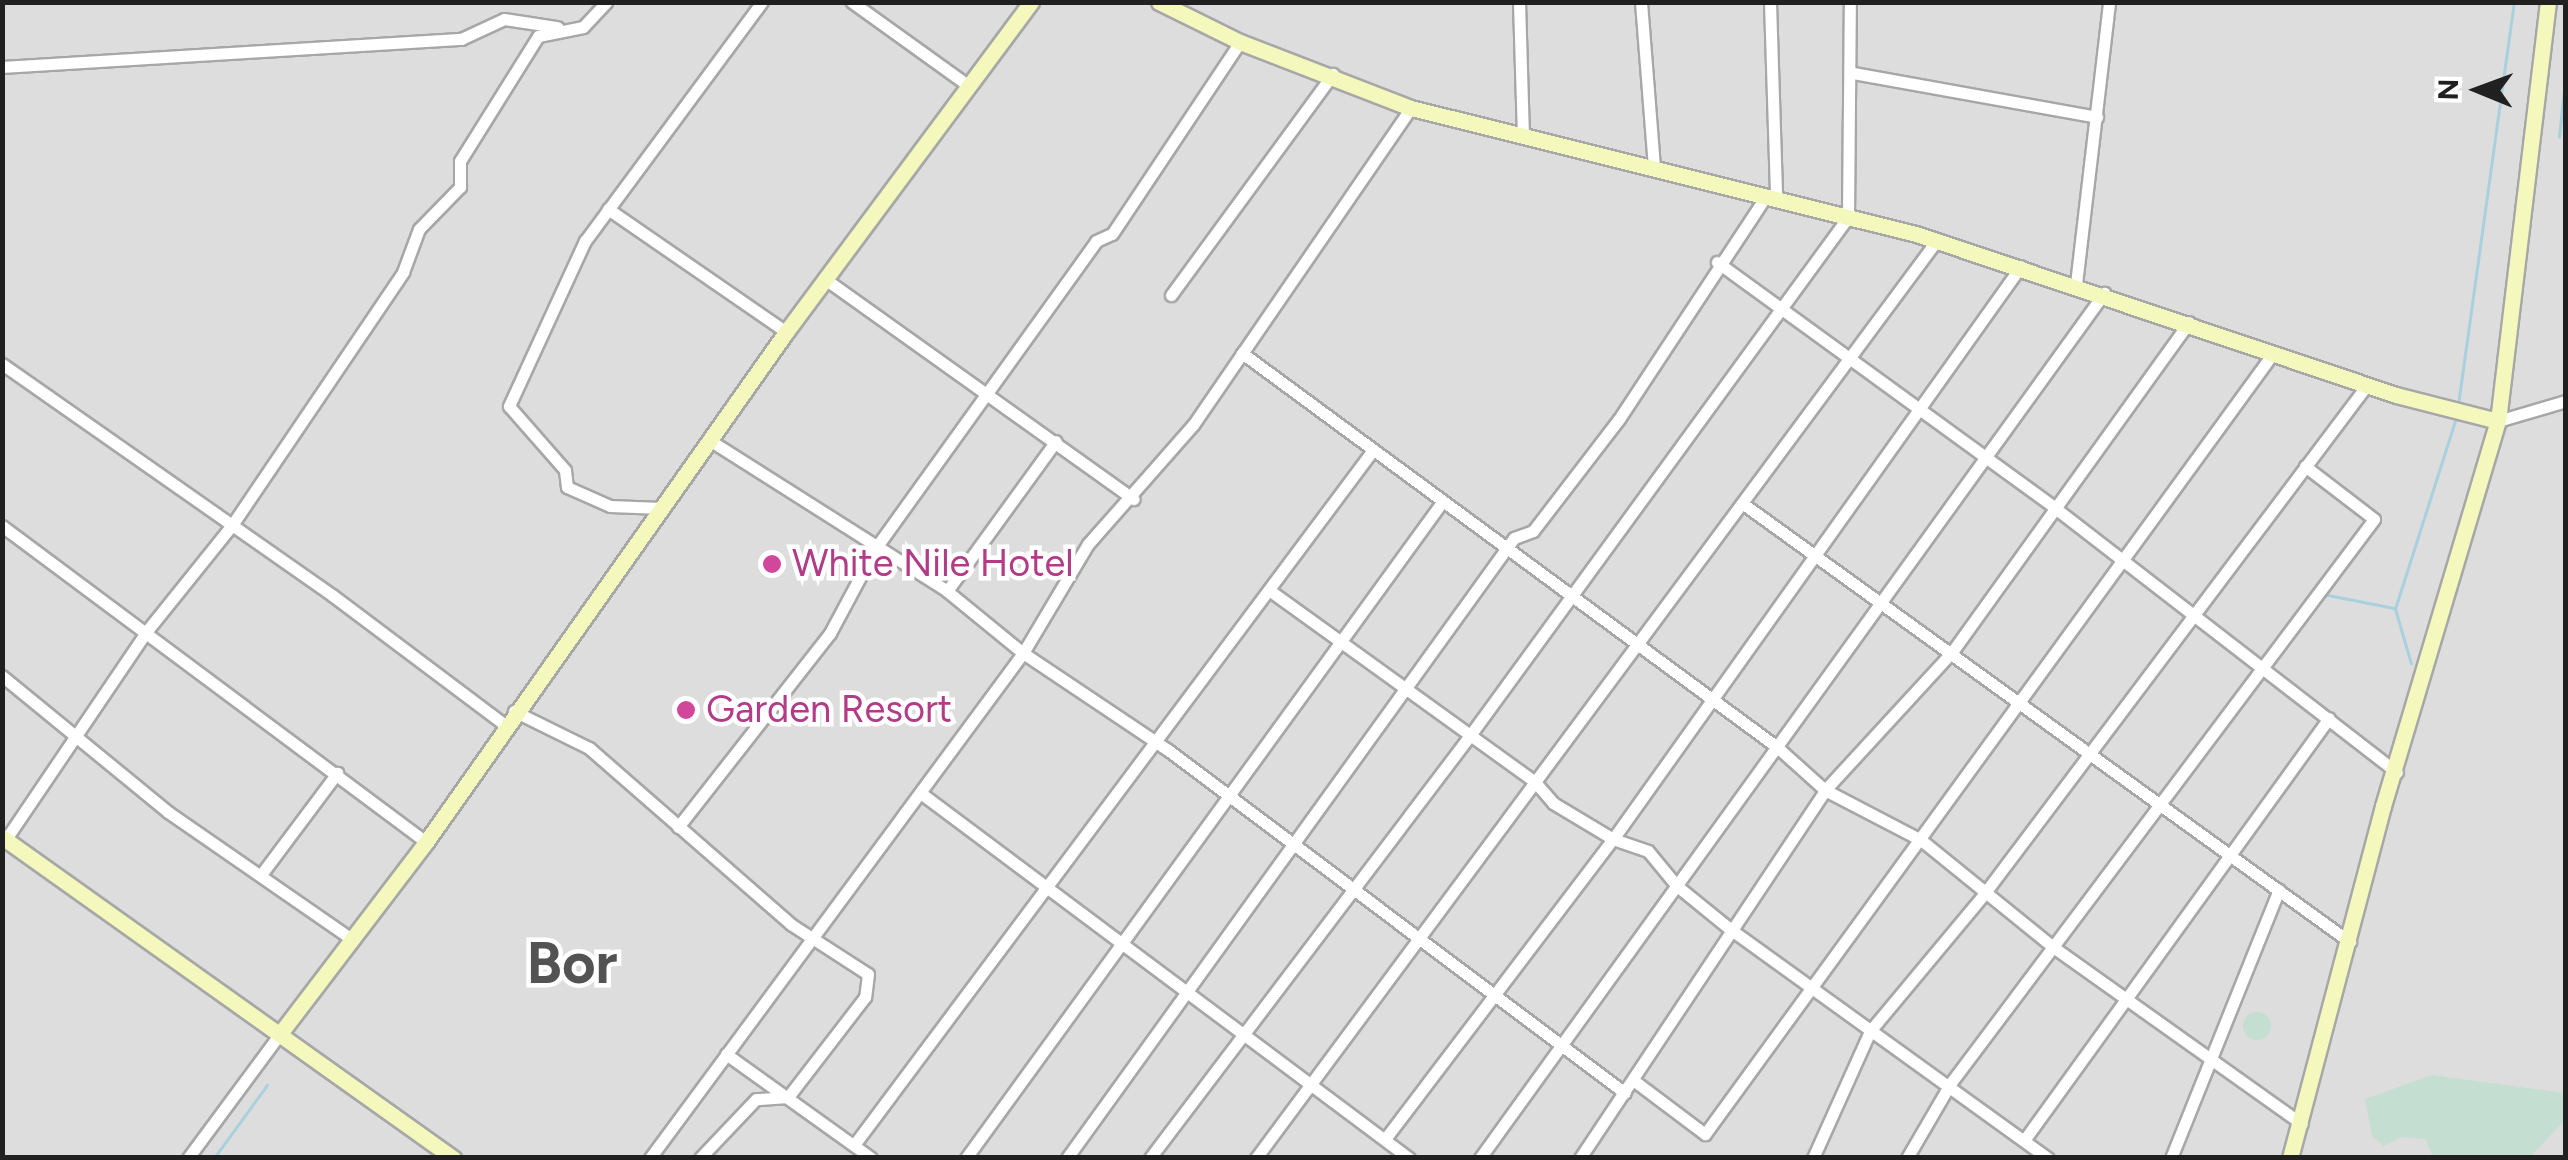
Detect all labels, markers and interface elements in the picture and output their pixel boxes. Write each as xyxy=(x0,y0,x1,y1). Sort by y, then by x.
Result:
north arrow xyxy=(2428,40,2528,140)
text: N xyxy=(2431,78,2465,101)
place label: White Nile Hotel xyxy=(792,541,1074,587)
marker: White Nile Hotel xyxy=(761,553,783,575)
place label: Garden Resort xyxy=(706,687,952,733)
marker: Garden Resort xyxy=(675,699,697,721)
district label: Bor xyxy=(526,928,618,998)

